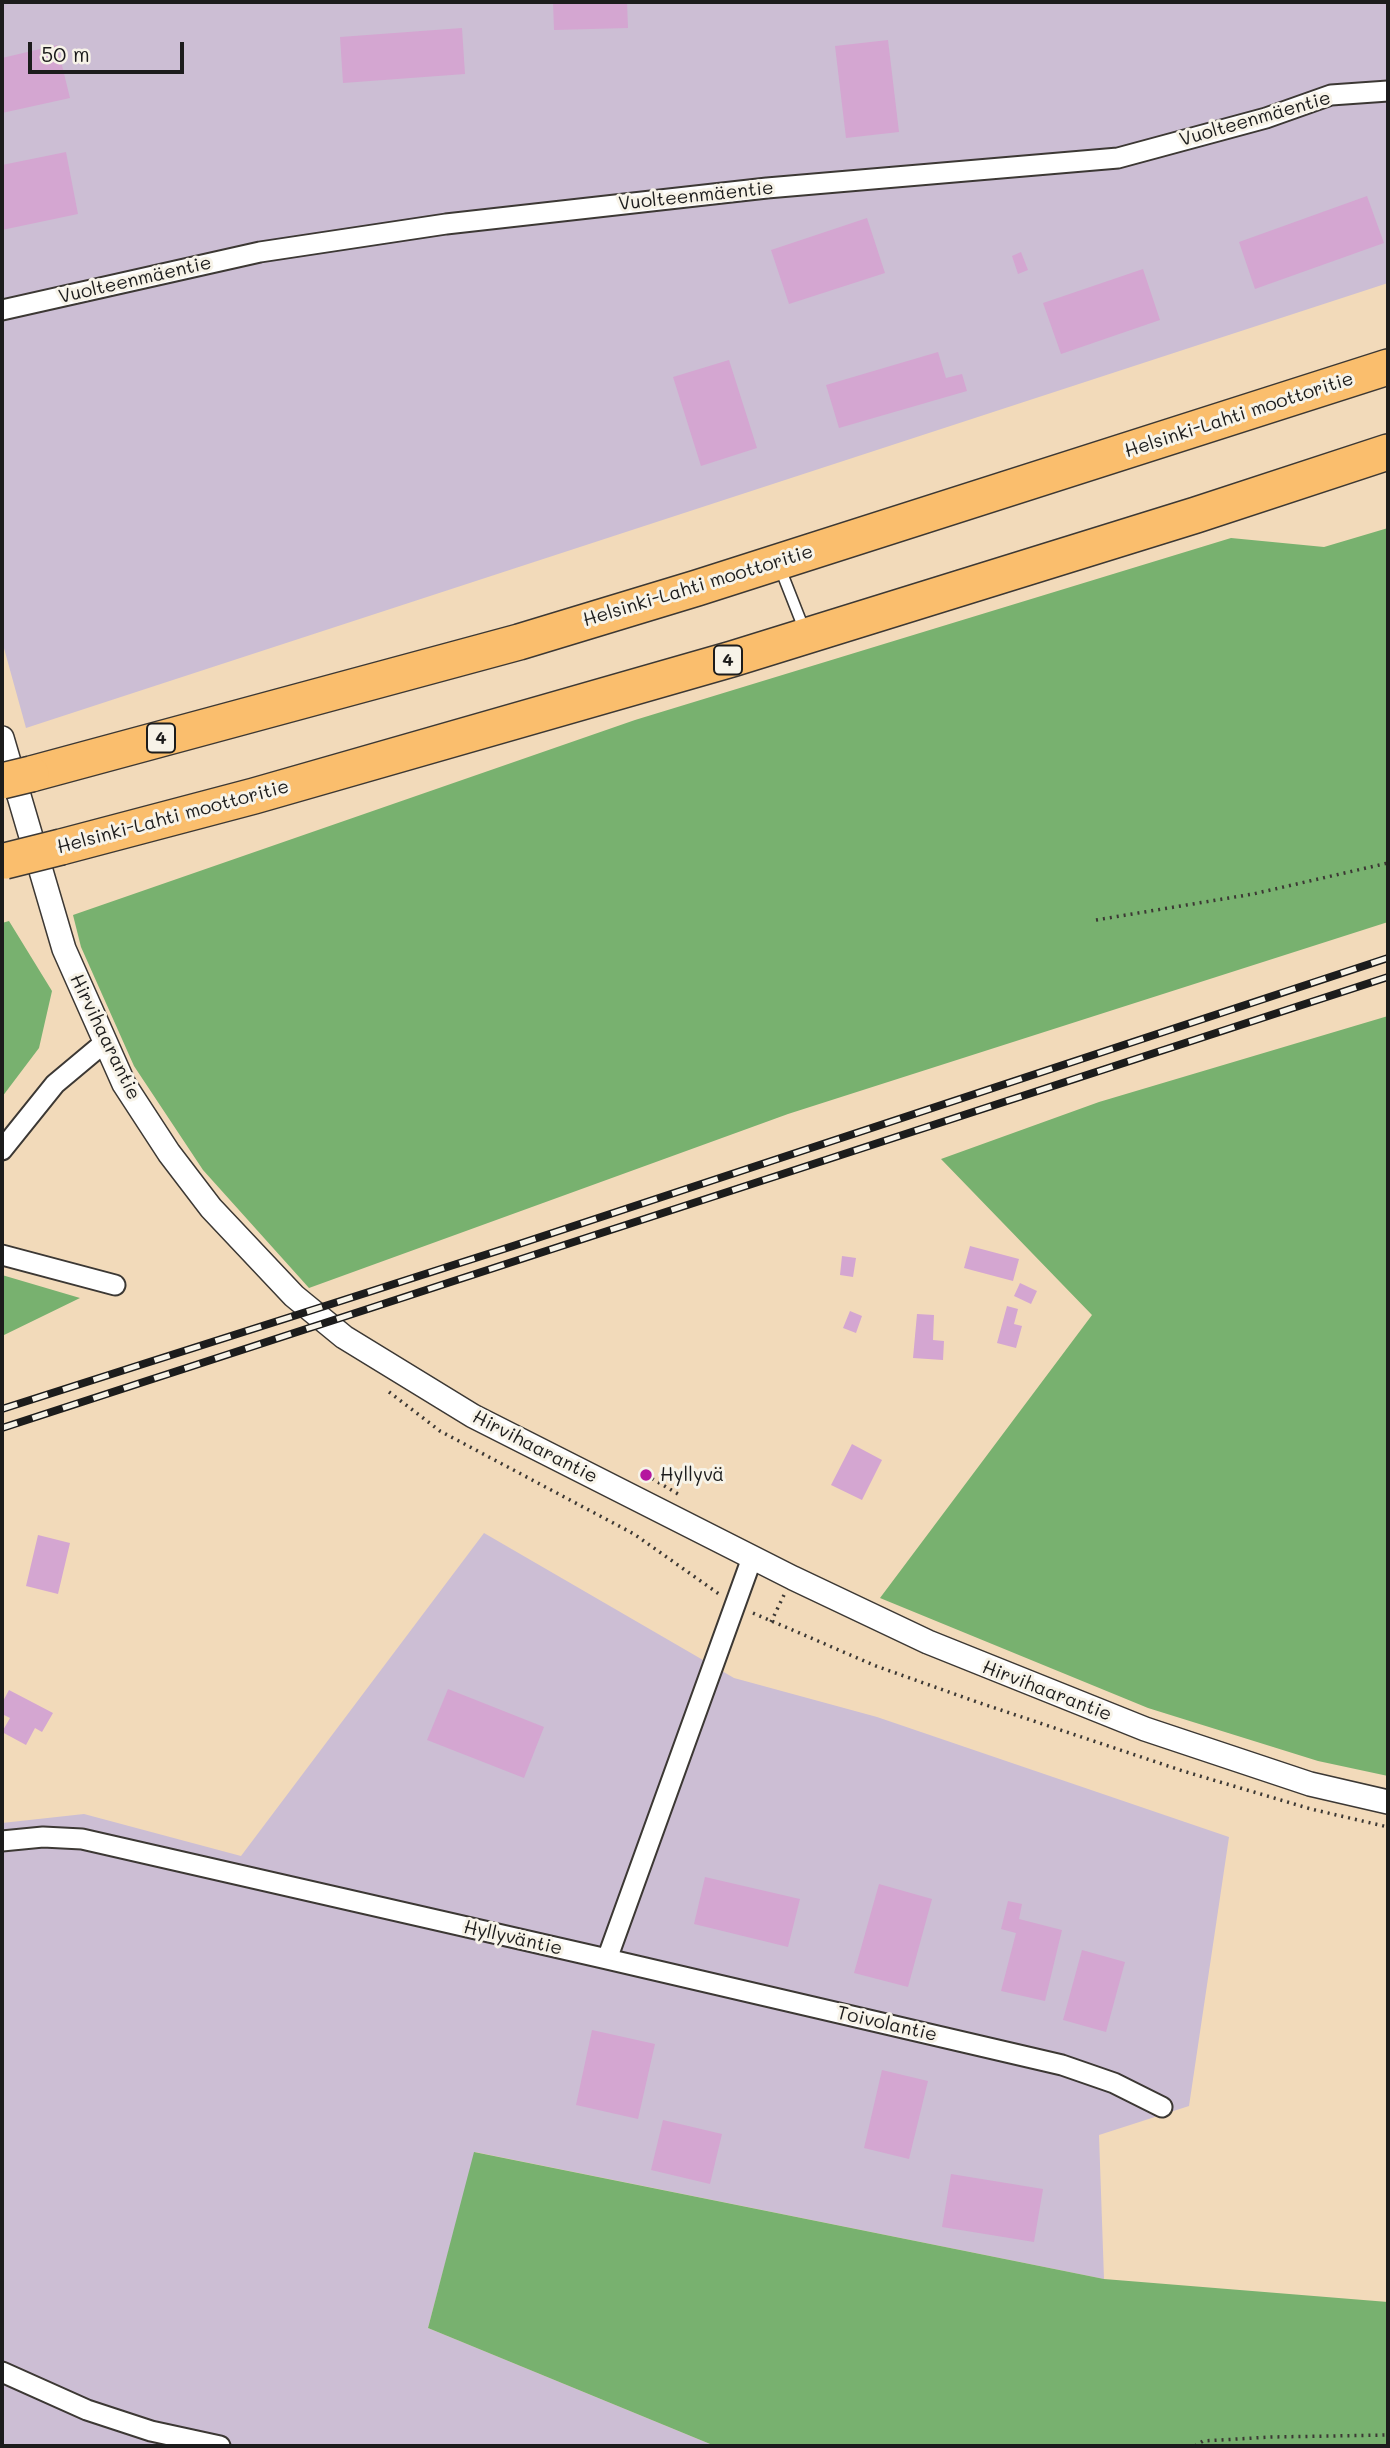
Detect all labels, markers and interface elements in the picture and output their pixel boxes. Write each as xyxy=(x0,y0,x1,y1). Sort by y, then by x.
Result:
scale bar xyxy=(32,28,187,72)
text: 50 m xyxy=(41,40,90,67)
street label: Vuolteenmäentie xyxy=(1177,87,1333,151)
street label: Vuolteenmäentie xyxy=(617,176,775,216)
street label: Vuolteenmäentie xyxy=(56,251,214,309)
street label: Helsinki-Lahti moottoritie xyxy=(1122,367,1356,463)
street label: Helsinki-Lahti moottoritie xyxy=(580,540,816,632)
road number: 4 xyxy=(714,646,742,674)
road number: 4 xyxy=(147,724,175,752)
street label: Helsinki-Lahti moottoritie xyxy=(54,775,292,859)
street label: Hirvihaarantie xyxy=(65,970,145,1104)
street label: Hirvihaarantie xyxy=(469,1406,601,1488)
place label: Hyllyvä xyxy=(660,1464,724,1486)
marker: Hyllyvä xyxy=(638,1467,654,1483)
street label: Hirvihaarantie xyxy=(979,1656,1115,1726)
street label: Hyllyväntie xyxy=(461,1916,565,1960)
street label: Toivolantie xyxy=(835,2001,939,2047)

